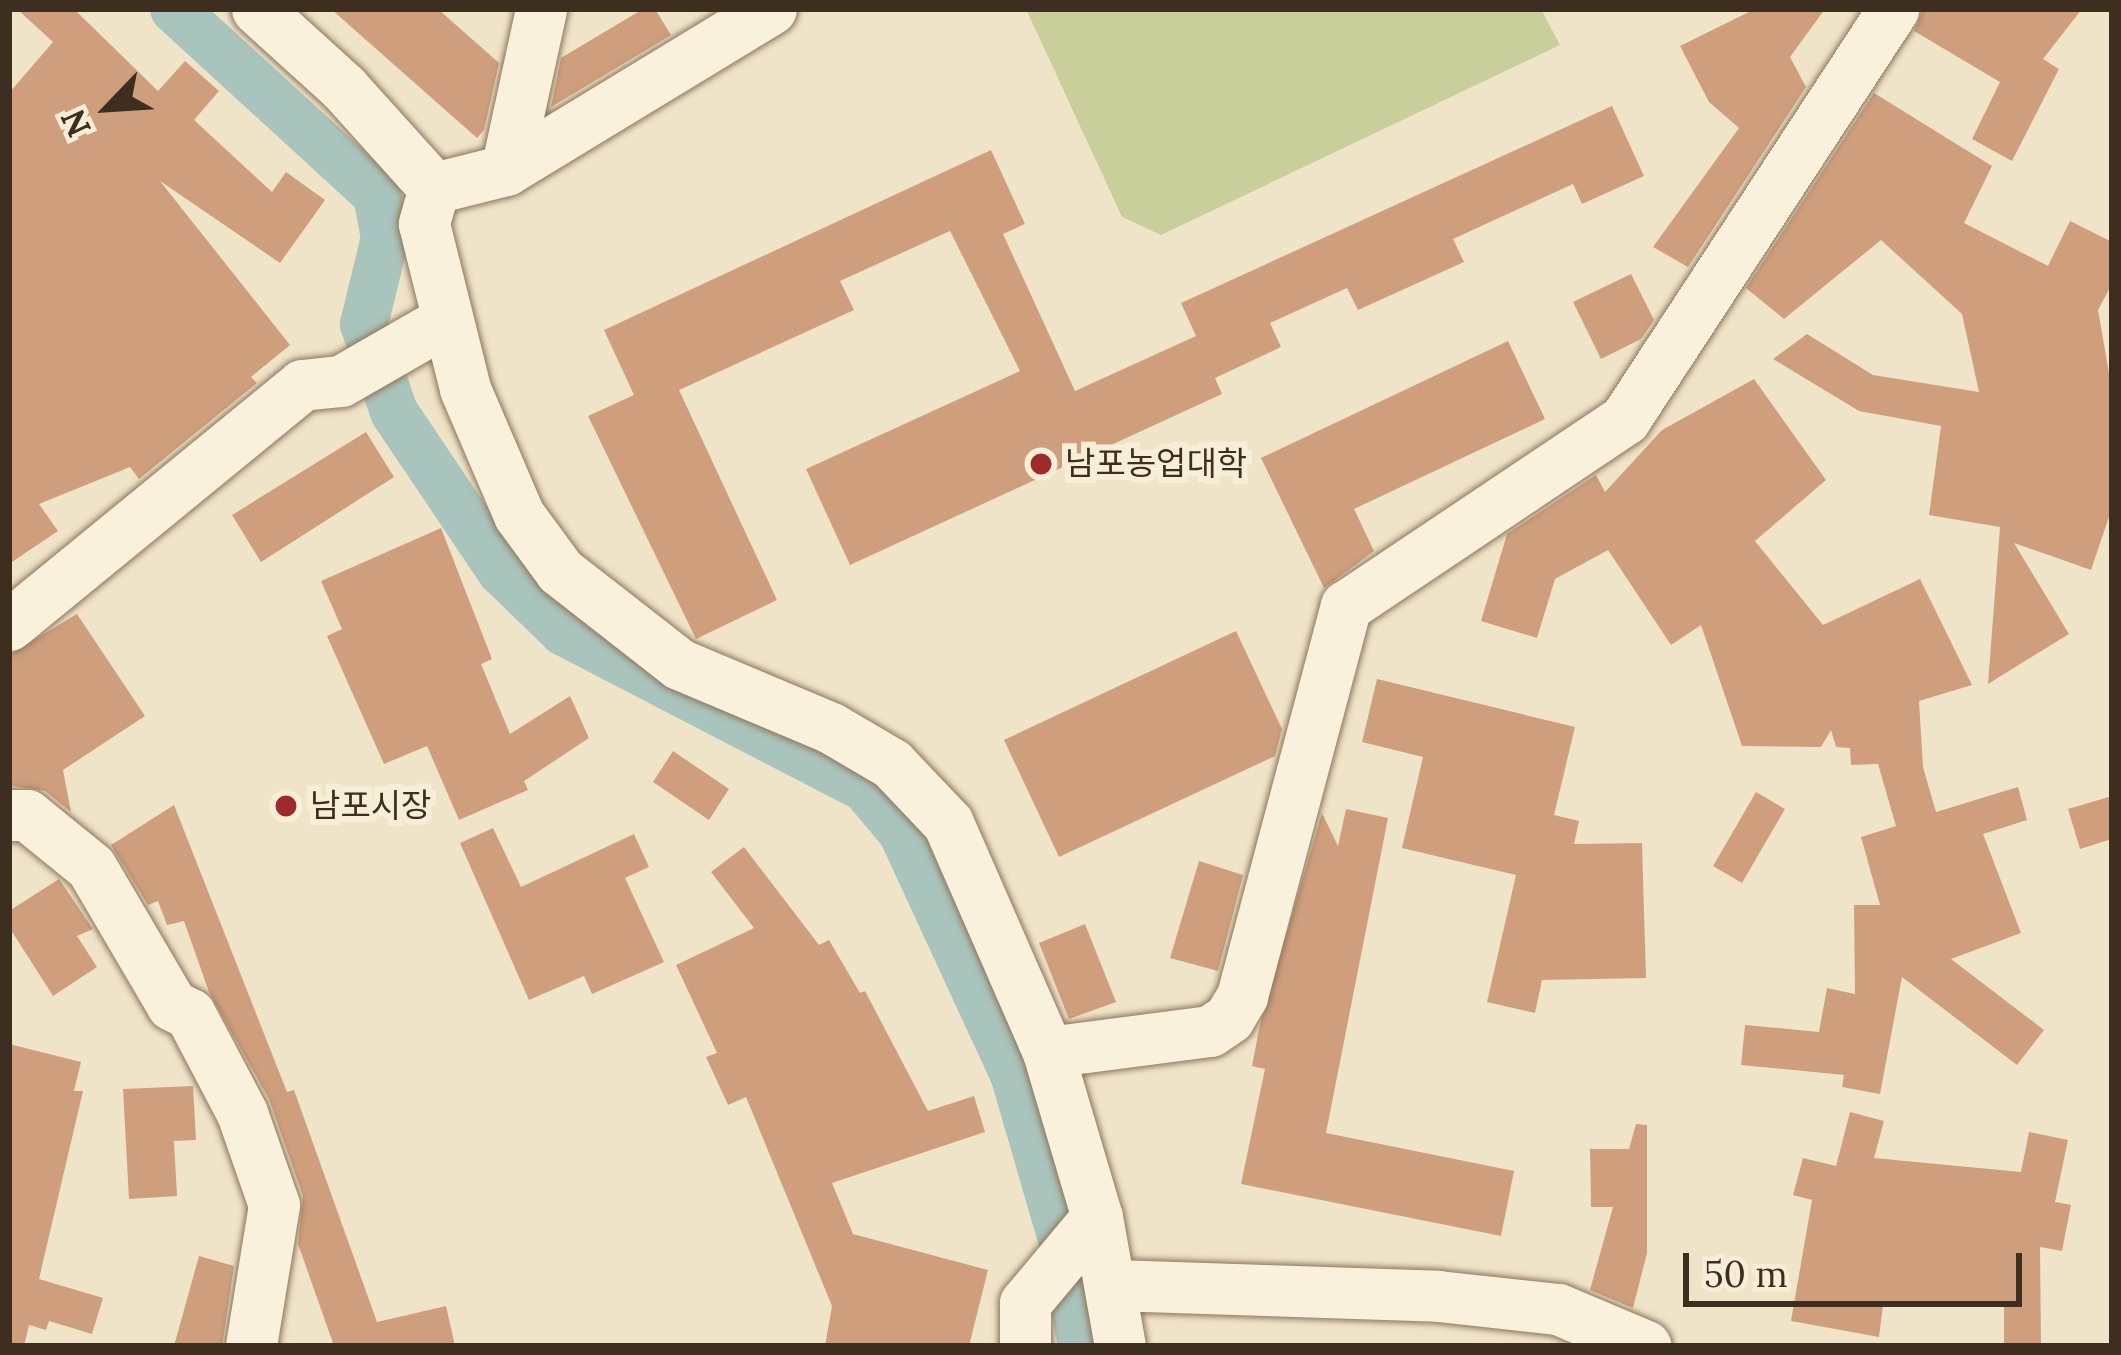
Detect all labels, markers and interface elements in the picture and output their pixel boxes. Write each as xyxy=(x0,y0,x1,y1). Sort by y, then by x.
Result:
north arrow xyxy=(48,48,168,168)
text: N xyxy=(51,103,100,144)
place label: 남포농업대학 xyxy=(1065,444,1247,484)
marker: 남포농업대학 xyxy=(1028,451,1054,477)
place label: 남포시장 xyxy=(310,786,431,826)
marker: 남포시장 xyxy=(273,793,299,819)
scale bar xyxy=(1689,1229,2028,1303)
text: 50 m xyxy=(1704,1251,1788,1297)

